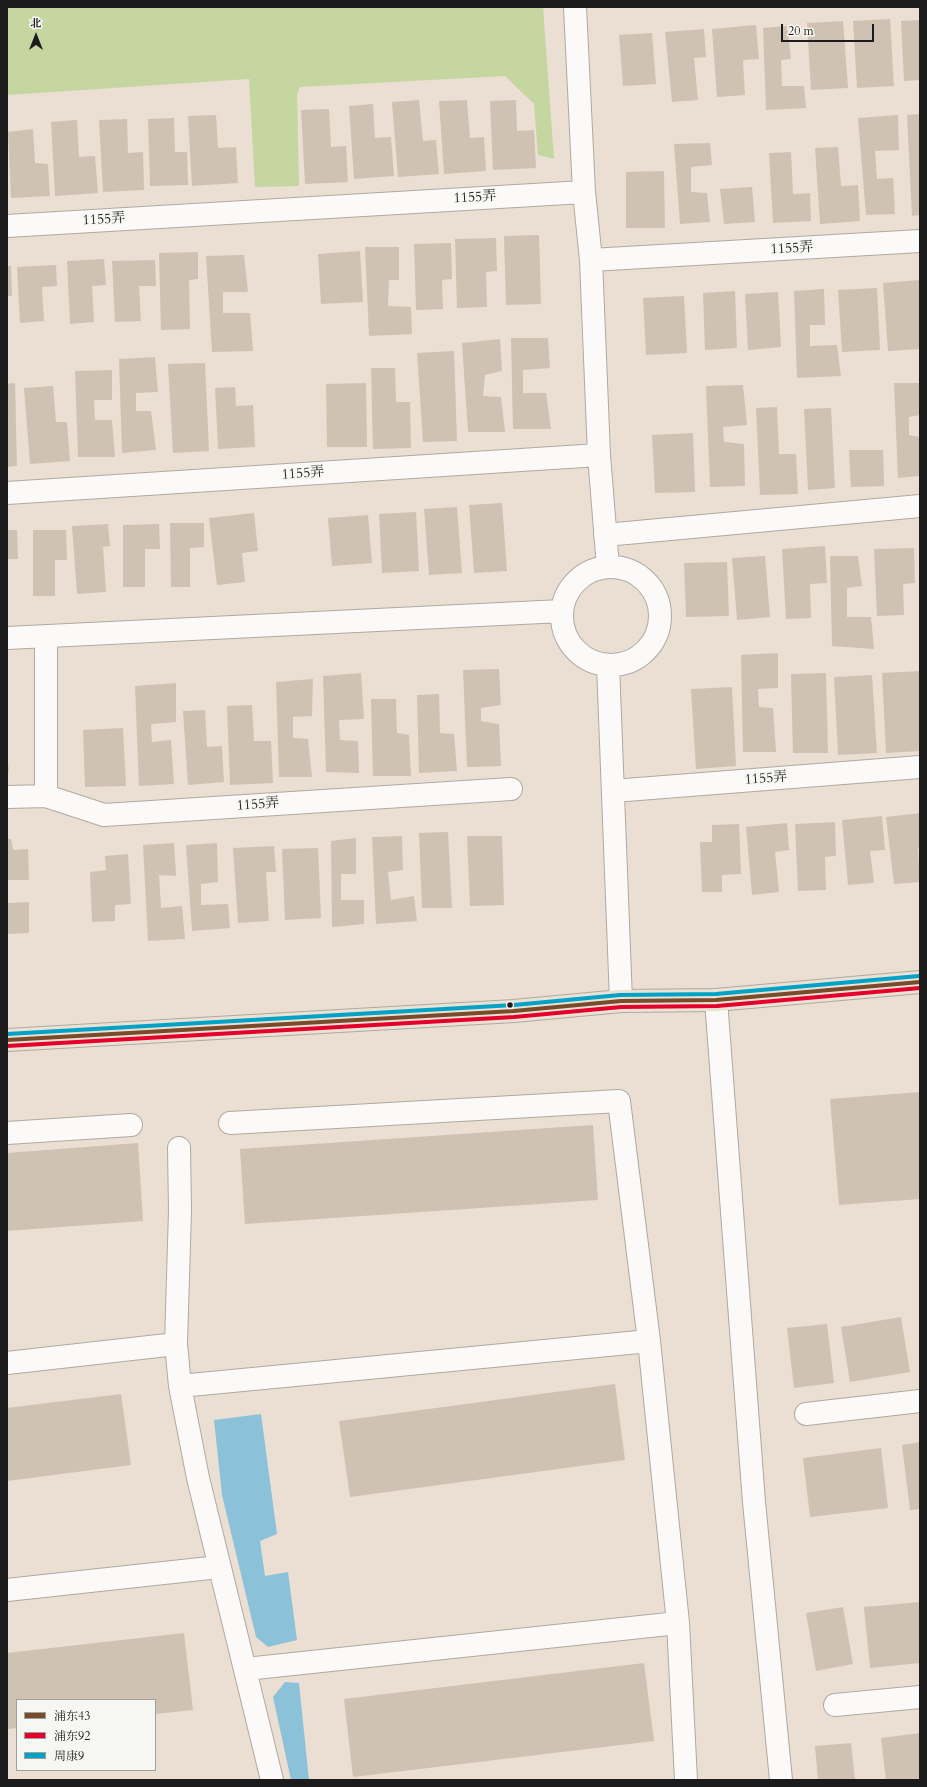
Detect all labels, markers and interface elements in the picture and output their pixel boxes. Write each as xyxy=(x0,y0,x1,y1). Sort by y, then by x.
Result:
north arrow xyxy=(16,16,56,56)
text: 北 xyxy=(31,16,42,31)
scale bar xyxy=(783,16,876,42)
text: 20 m xyxy=(788,23,814,39)
street label: 1155弄 xyxy=(453,188,497,208)
street label: 1155弄 xyxy=(82,210,126,230)
street label: 1155弄 xyxy=(770,239,814,259)
street label: 1155弄 xyxy=(281,464,325,484)
street label: 1155弄 xyxy=(744,769,788,789)
street label: 1155弄 xyxy=(236,795,280,815)
unlabelled marker xyxy=(505,1000,515,1010)
legend xyxy=(16,1699,156,1771)
text: 浦东43 xyxy=(54,1708,90,1724)
text: 浦东92 xyxy=(54,1728,90,1744)
text: 周康9 xyxy=(54,1748,84,1764)

